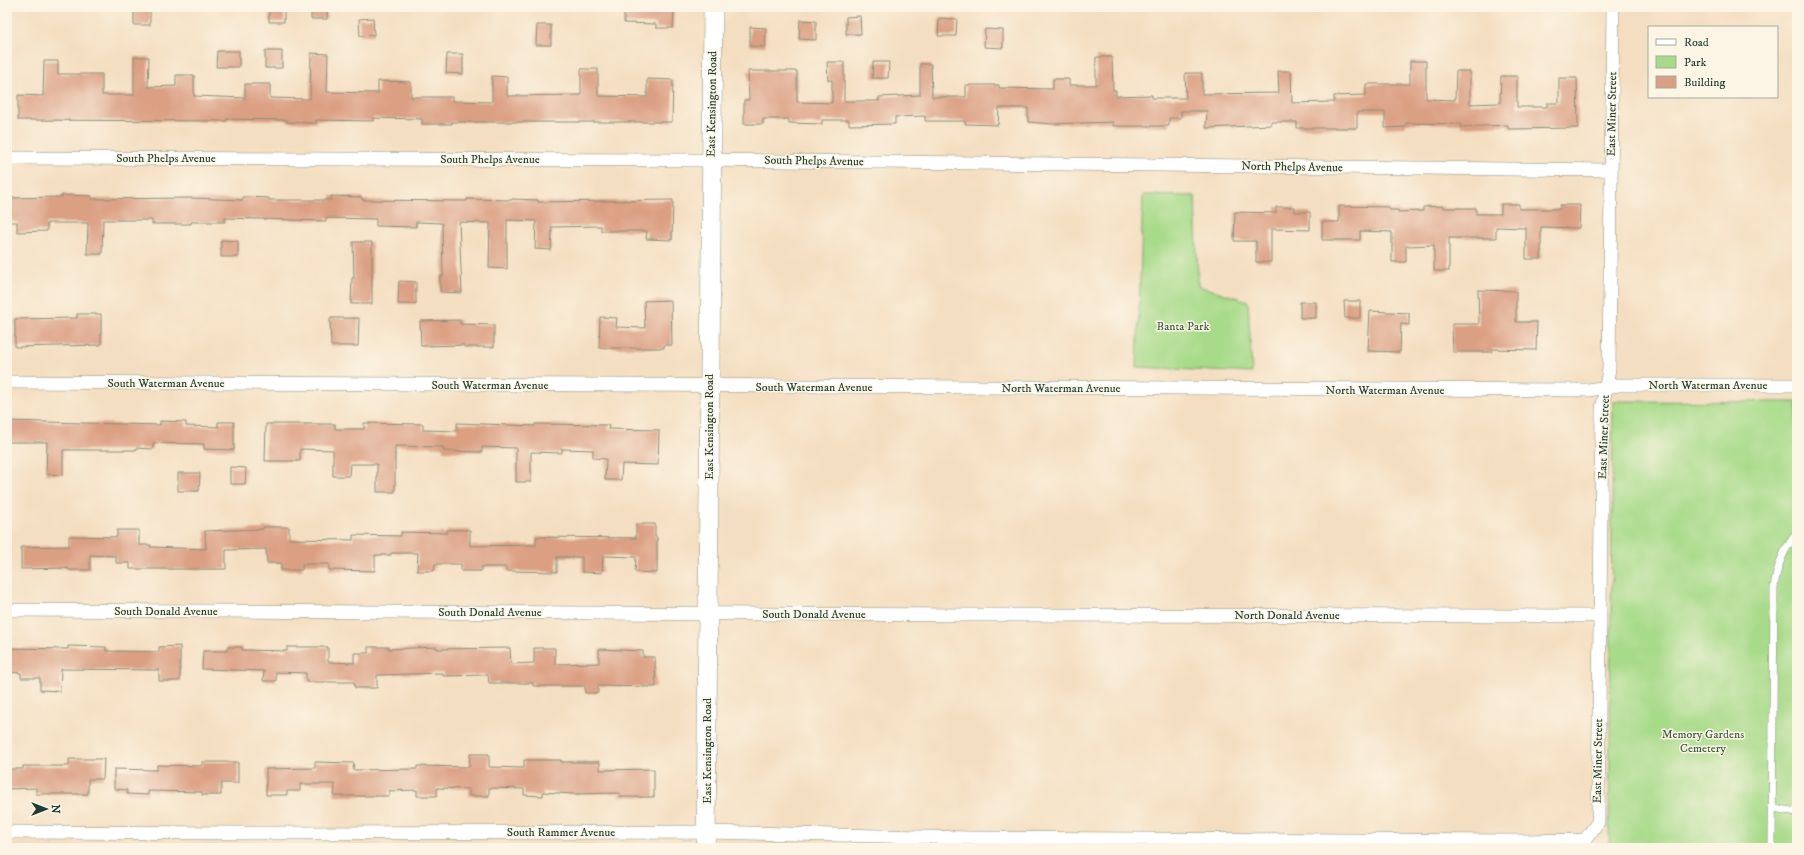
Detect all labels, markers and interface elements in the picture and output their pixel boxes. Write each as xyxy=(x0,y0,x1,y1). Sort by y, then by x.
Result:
legend xyxy=(1648,26,1778,98)
text: Road xyxy=(1684,35,1709,50)
street label: East Kensington Road xyxy=(704,51,720,157)
text: Park xyxy=(1684,55,1706,70)
street label: East Miner Street xyxy=(1604,71,1620,156)
text: Building xyxy=(1684,75,1725,90)
street label: South Phelps Avenue xyxy=(116,151,216,166)
street label: South Phelps Avenue xyxy=(440,152,540,167)
street label: South Phelps Avenue xyxy=(764,153,864,169)
street label: North Phelps Avenue xyxy=(1241,159,1343,175)
park label: Banta Park xyxy=(1157,319,1209,334)
street label: East Kensington Road xyxy=(702,374,717,480)
street label: South Waterman Avenue xyxy=(108,376,224,391)
street label: South Waterman Avenue xyxy=(432,378,548,393)
street label: North Waterman Avenue xyxy=(1649,378,1767,393)
street label: South Waterman Avenue xyxy=(756,380,872,395)
street label: North Waterman Avenue xyxy=(1002,381,1120,396)
street label: North Waterman Avenue xyxy=(1326,383,1444,398)
street label: East Miner Street xyxy=(1595,394,1613,480)
street label: South Donald Avenue xyxy=(114,604,218,619)
street label: South Donald Avenue xyxy=(438,605,542,620)
street label: South Donald Avenue xyxy=(762,607,866,622)
street label: North Donald Avenue xyxy=(1234,608,1340,623)
street label: East Kensington Road xyxy=(700,698,715,804)
street label: East Miner Street xyxy=(1590,718,1606,803)
park label: Memory Gardens Cemetery xyxy=(1662,727,1744,756)
north arrow xyxy=(26,789,66,829)
text: N xyxy=(48,804,62,814)
street label: South Rammer Avenue xyxy=(507,825,615,840)

